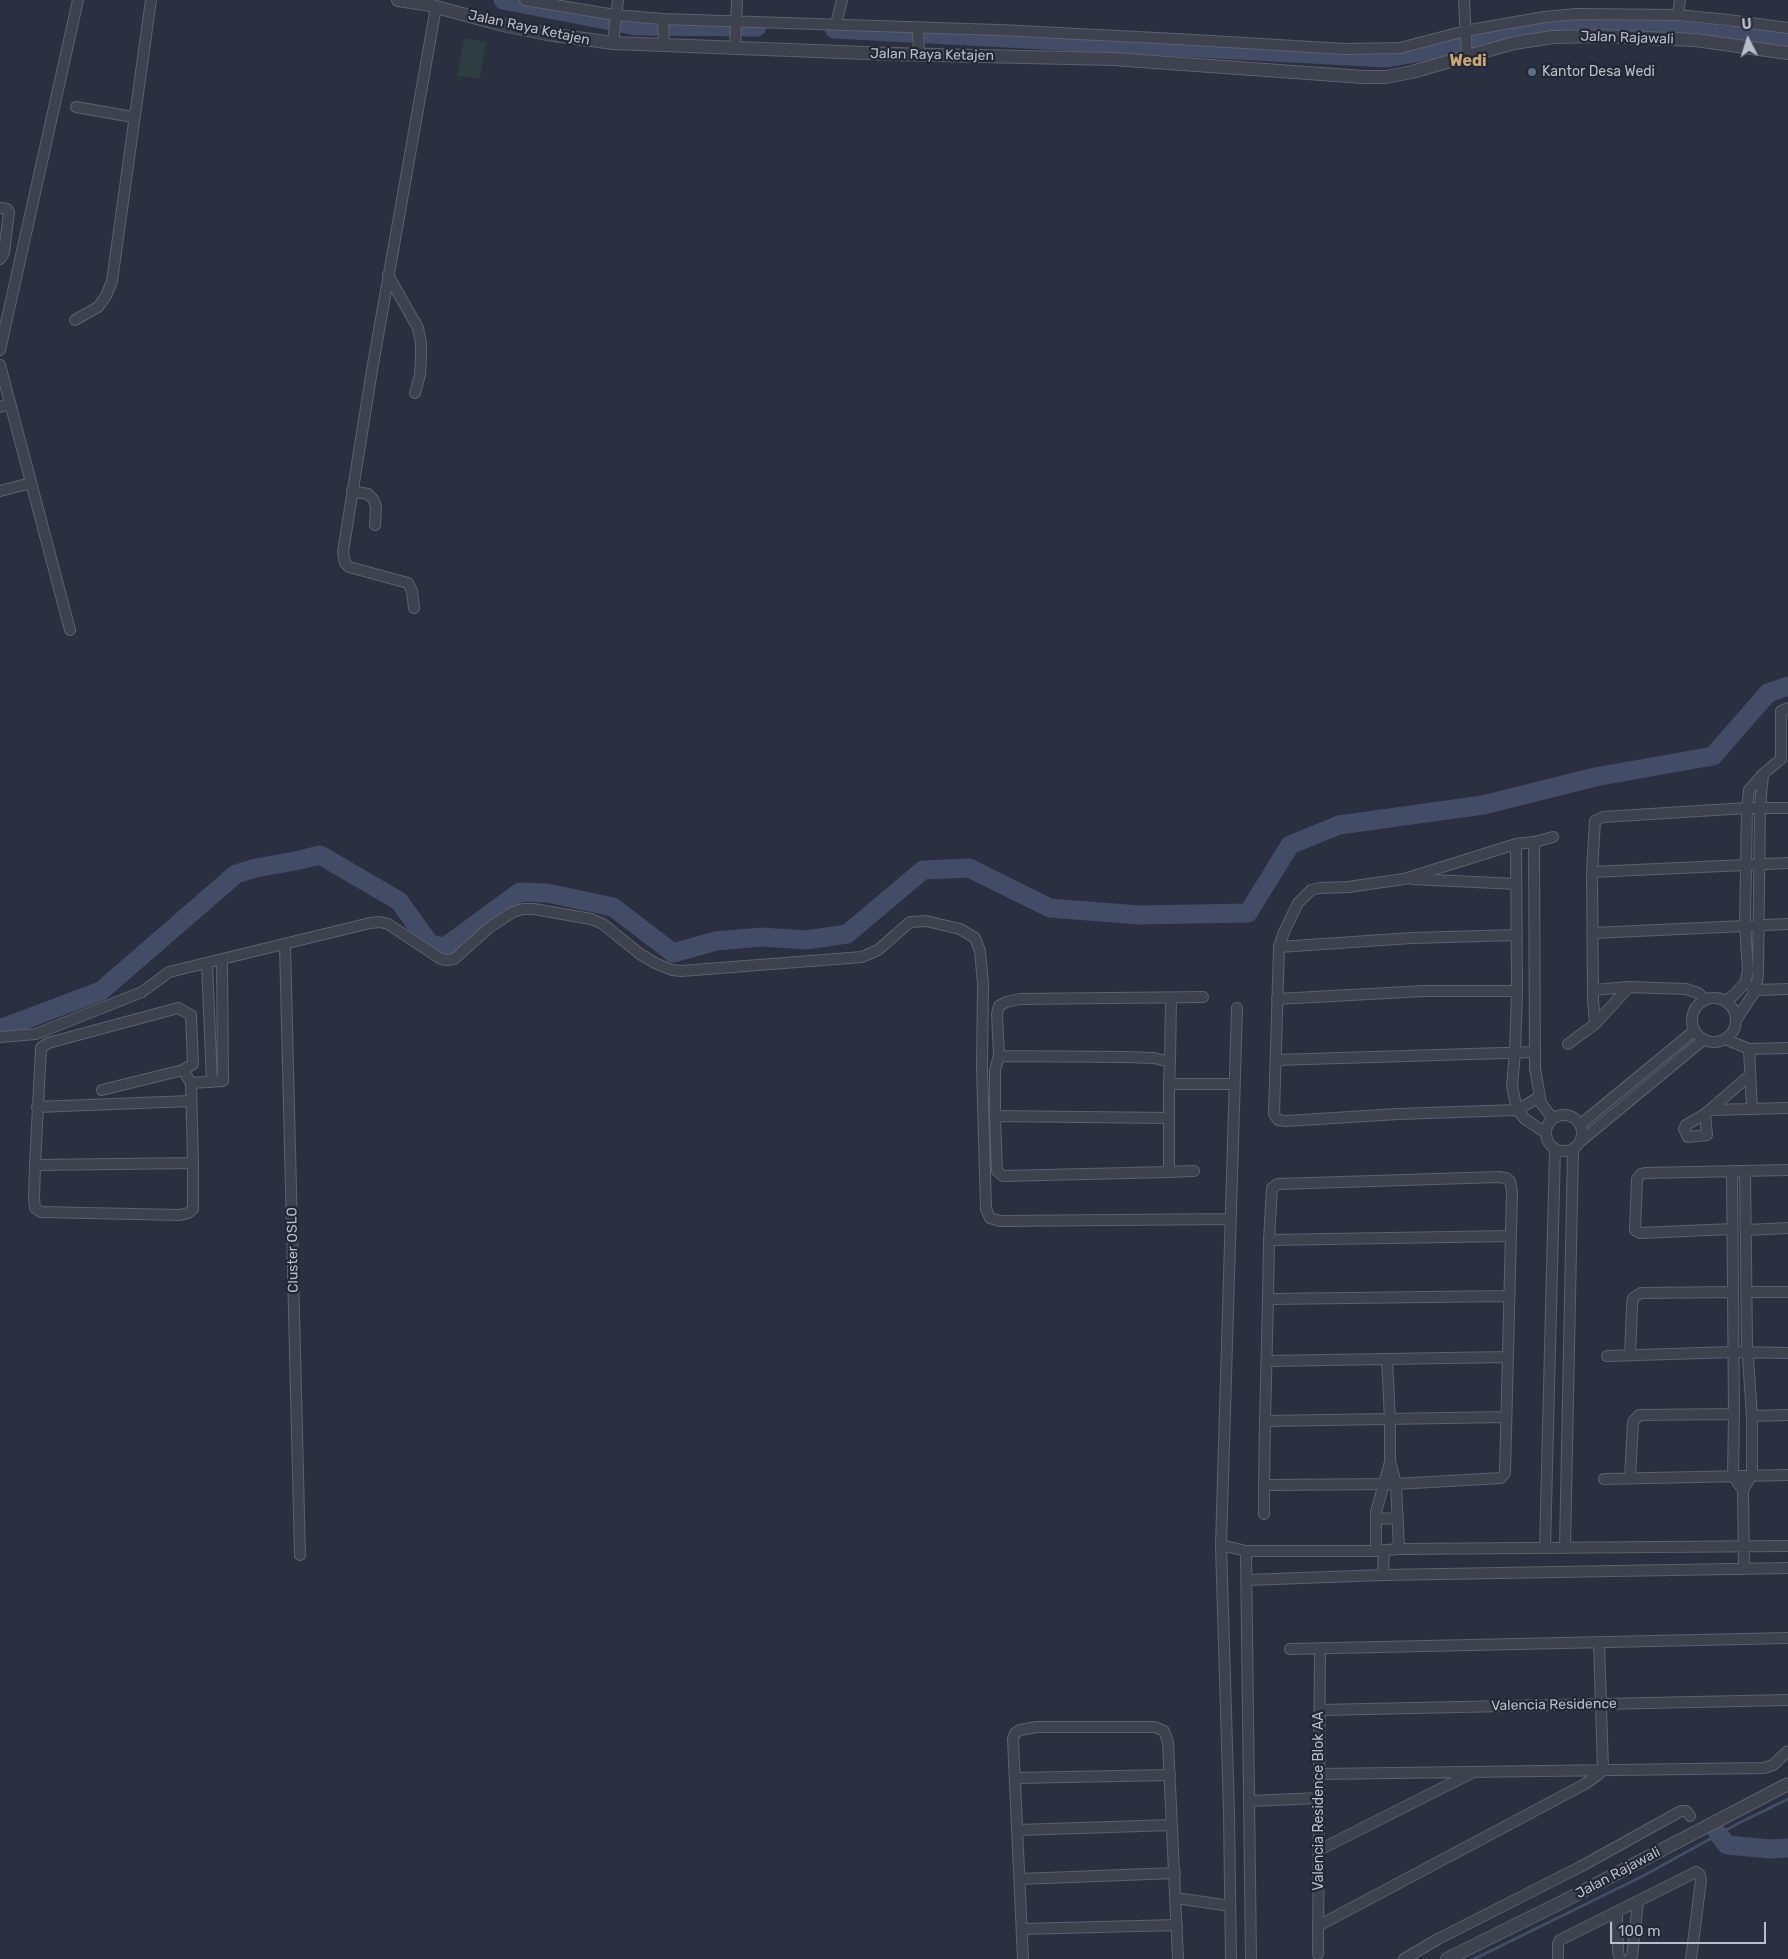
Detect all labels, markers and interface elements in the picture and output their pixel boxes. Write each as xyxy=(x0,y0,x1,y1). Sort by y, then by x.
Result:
street label: Jalan Raya Ketajen xyxy=(467,7,591,49)
north arrow xyxy=(1723,15,1773,65)
text: U xyxy=(1741,16,1752,33)
street label: Jalan Rajawali xyxy=(1580,28,1674,48)
street label: Jalan Raya Ketajen xyxy=(870,46,994,64)
district label: Wedi xyxy=(1449,51,1487,71)
place label: Kantor Desa Wedi xyxy=(1542,64,1655,80)
marker: Kantor Desa Wedi xyxy=(1526,66,1538,78)
street label: Cluster OSLO xyxy=(284,1207,302,1293)
street label: Valencia Residence xyxy=(1491,1696,1617,1714)
street label: Valencia Residence Blok AA xyxy=(1311,1711,1327,1891)
street label: Jalan Rajawali xyxy=(1573,1844,1663,1902)
scale bar xyxy=(1613,1912,1769,1944)
text: 100 m xyxy=(1618,1922,1660,1940)

